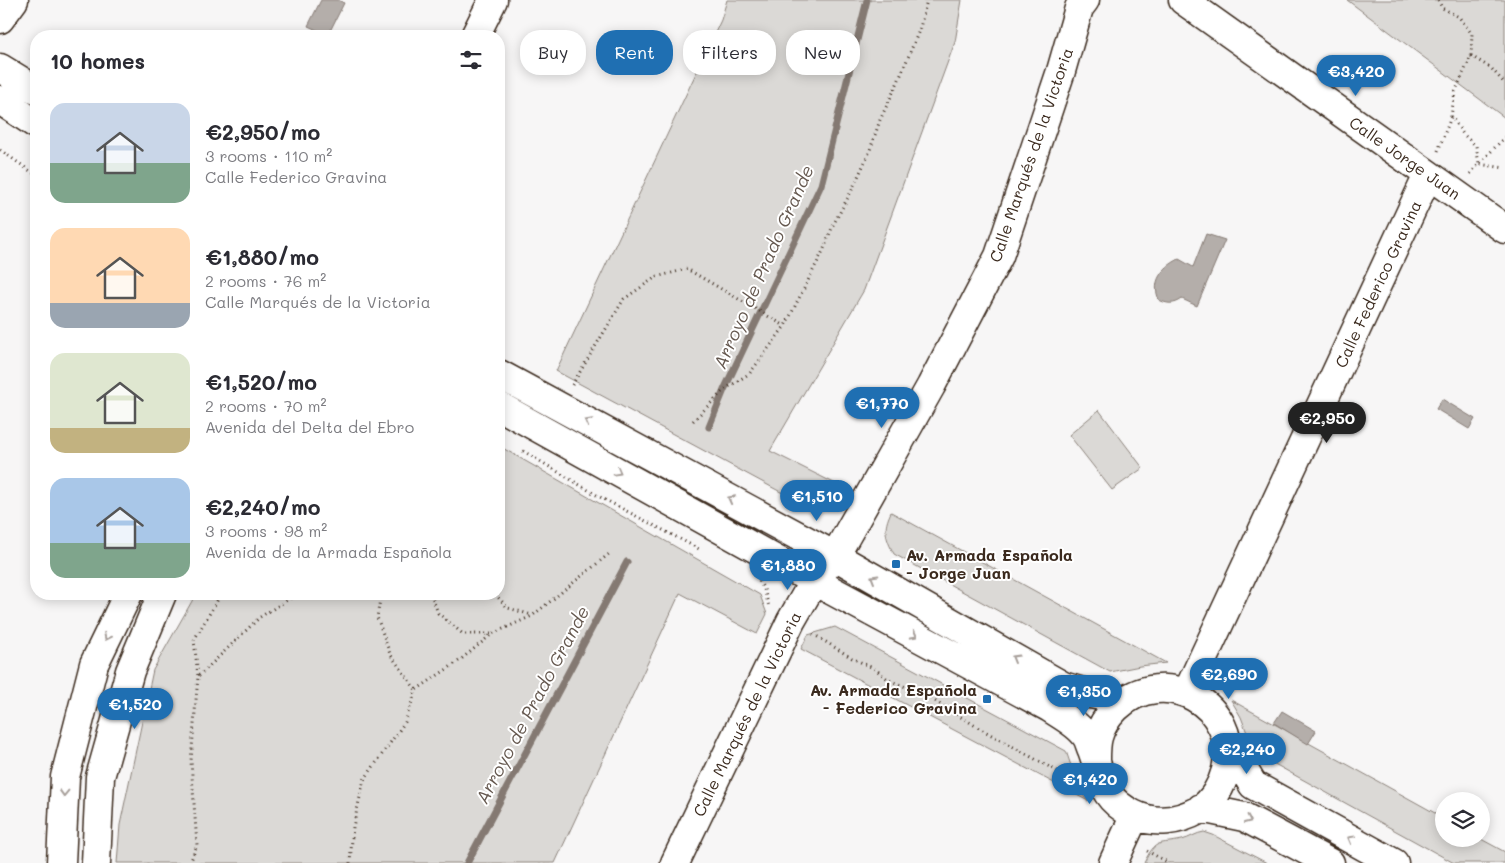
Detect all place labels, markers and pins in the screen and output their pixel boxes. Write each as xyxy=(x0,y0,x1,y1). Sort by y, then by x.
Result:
pin: €3,420 xyxy=(1315,54,1397,97)
pin: €1,770 xyxy=(841,386,923,429)
pin: €2,950 xyxy=(1286,402,1368,444)
pin: €1,510 xyxy=(776,480,858,522)
place label: Av. Armada Española - Jorge Juan xyxy=(906,544,1073,583)
pin: €1,880 xyxy=(747,548,829,591)
marker: Av. Armada Española - Jorge Juan xyxy=(890,558,902,570)
pin: €2,690 xyxy=(1188,658,1270,700)
pin: €1,350 xyxy=(1043,674,1125,717)
place label: Av. Armada Española - Federico Gravina xyxy=(810,679,977,718)
pin: €1,520 xyxy=(94,688,176,730)
marker: Av. Armada Española - Federico Gravina xyxy=(981,693,993,705)
pin: €2,240 xyxy=(1206,732,1288,775)
pin: €1,420 xyxy=(1049,762,1131,805)

